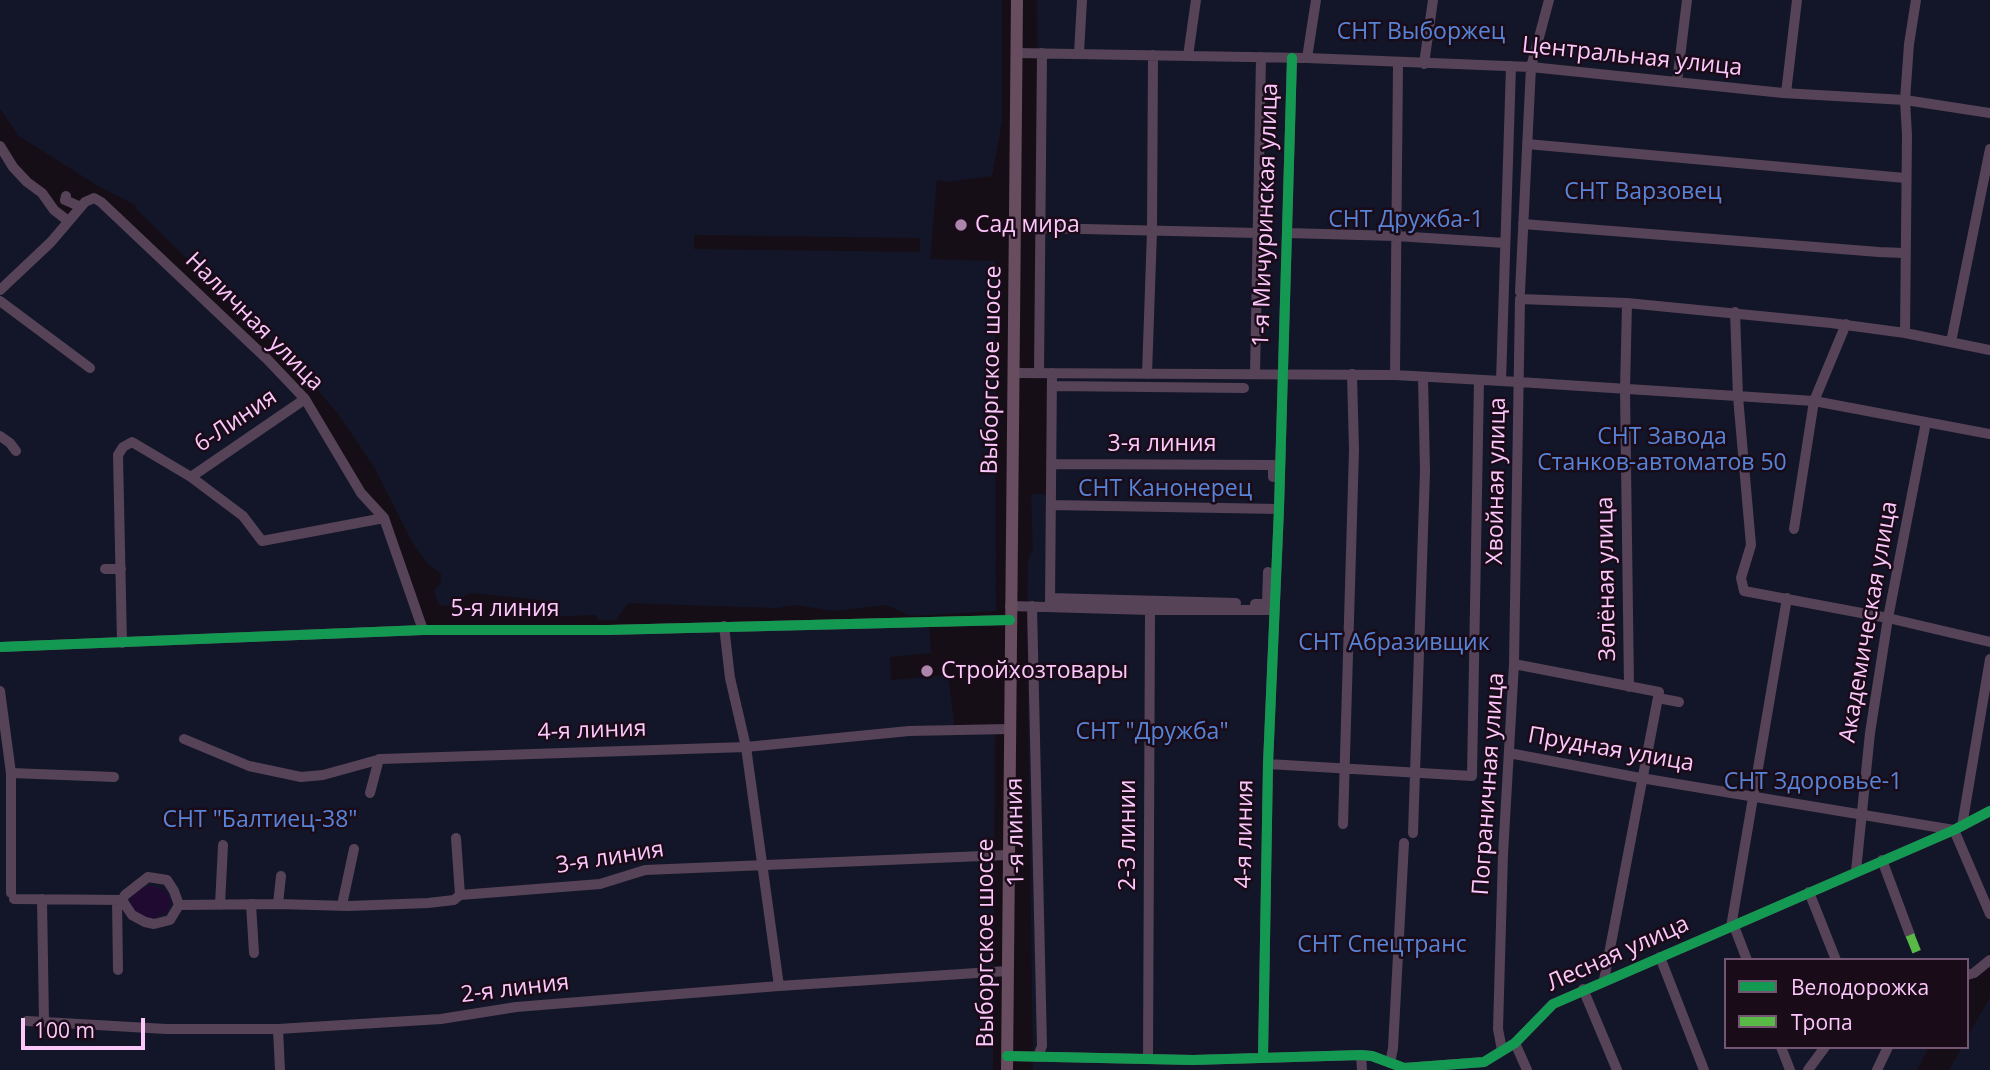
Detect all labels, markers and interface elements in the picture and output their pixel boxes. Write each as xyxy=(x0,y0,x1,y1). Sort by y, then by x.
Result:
park label: СНТ Выборжец xyxy=(1337,18,1505,46)
street label: Центральная улица xyxy=(1520,32,1744,82)
street label: 1-я Мичуринская улица xyxy=(1248,83,1284,347)
park label: СНТ Варзовец xyxy=(1564,178,1722,206)
park label: СНТ Дружба-1 xyxy=(1328,206,1484,234)
place label: Сад мира xyxy=(975,211,1080,239)
marker: Сад мира xyxy=(953,217,969,233)
street label: Наличная улица xyxy=(179,247,329,397)
street label: Выборгское шоссе xyxy=(976,265,1008,475)
street label: 6-Линия xyxy=(190,383,282,459)
street label: Хвойная улица xyxy=(1482,397,1512,565)
park label: СНТ Завода Станков-автоматов 50 xyxy=(1537,423,1787,477)
street label: 3-я линия xyxy=(1108,430,1216,458)
park label: СНТ Канонерец xyxy=(1078,475,1252,503)
street label: Зелёная улица xyxy=(1592,496,1622,662)
street label: Академическая улица xyxy=(1834,499,1904,745)
street label: 5-я линия xyxy=(451,595,559,623)
park label: СНТ Абразивщик xyxy=(1298,629,1490,657)
place label: Стройхозтовары xyxy=(941,657,1128,685)
marker: Стройхозтовары xyxy=(919,663,935,679)
street label: Пограничная улица xyxy=(1467,672,1511,896)
street label: 4-я линия xyxy=(537,715,647,747)
park label: СНТ "Дружба" xyxy=(1075,718,1229,746)
street label: Прудная улица xyxy=(1526,722,1696,778)
park label: СНТ Здоровье-1 xyxy=(1724,768,1902,796)
street label: 1-я линия xyxy=(1001,777,1031,887)
street label: 2-3 линии xyxy=(1114,779,1142,891)
street label: 4-я линия xyxy=(1230,779,1260,889)
park label: СНТ "Балтиец-38" xyxy=(163,806,357,834)
street label: 3-я линия xyxy=(554,836,666,880)
street label: Выборгское шоссе xyxy=(972,839,1000,1047)
street label: Лесная улица xyxy=(1543,910,1693,998)
park label: СНТ Спецтранс xyxy=(1297,931,1467,959)
legend xyxy=(1724,958,1969,1049)
street label: 2-я линия xyxy=(459,969,571,1009)
text: Велодорожка xyxy=(1791,973,1929,1001)
scale bar xyxy=(24,1004,149,1048)
text: Тропа xyxy=(1791,1008,1853,1036)
text: 100 m xyxy=(34,1016,95,1044)

